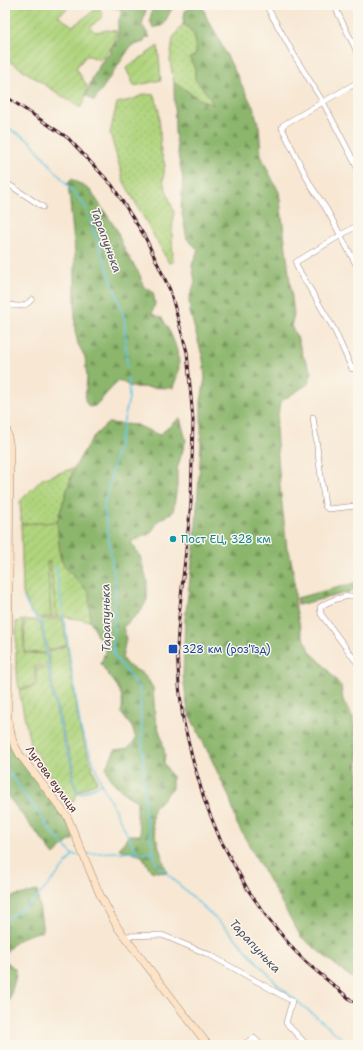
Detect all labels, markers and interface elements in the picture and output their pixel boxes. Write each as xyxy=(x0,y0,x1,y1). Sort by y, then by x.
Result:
water label: Тарапунька xyxy=(87,205,125,275)
place label: Пост ЕЦ, 328 км xyxy=(181,532,271,547)
marker: Пост ЕЦ, 328 км xyxy=(168,534,178,544)
water label: Тарапунька xyxy=(97,584,115,652)
place label: 328 км (роз'їзд) xyxy=(182,642,271,657)
marker: 328 км (роз'їзд) xyxy=(167,643,179,655)
street label: Лугова вулиця xyxy=(22,743,81,816)
water label: Тарапунька xyxy=(226,915,284,977)

